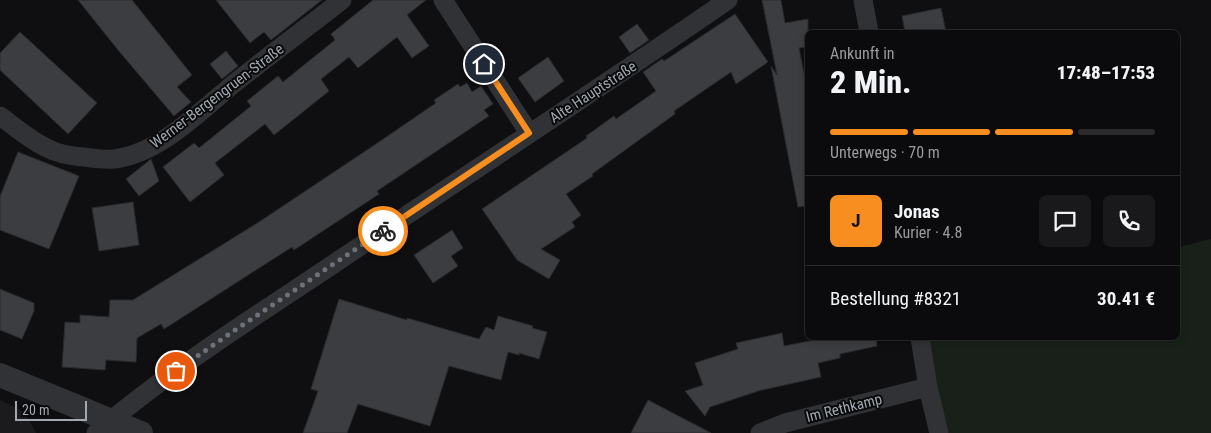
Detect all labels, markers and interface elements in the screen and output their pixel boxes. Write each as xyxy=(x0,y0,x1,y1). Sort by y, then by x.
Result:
street label: Werner-Bergengruen-Straße xyxy=(147,40,287,152)
pin xyxy=(463,43,505,85)
text: Ankunft in xyxy=(830,44,895,63)
icon: home xyxy=(470,50,498,78)
street label: Alte Hauptstraße xyxy=(546,57,640,127)
text: 17:48–17:53 xyxy=(1057,61,1155,84)
text: 2 Min. xyxy=(830,63,911,101)
text: Unterwegs · 70 m xyxy=(830,143,940,162)
button: chat xyxy=(1039,195,1091,247)
button: phone xyxy=(1103,195,1155,247)
text: Jonas xyxy=(894,200,940,223)
courier xyxy=(358,206,408,256)
text: J xyxy=(851,209,861,232)
icon: bike xyxy=(369,217,397,245)
text: Kurier · 4.8 xyxy=(894,223,962,242)
text: Bestellung #8321 xyxy=(830,287,961,310)
text: 30.41 € xyxy=(1097,287,1155,310)
pin xyxy=(155,350,197,392)
icon: bag xyxy=(162,357,190,385)
street label: Im Rethkamp xyxy=(804,390,884,426)
scale bar xyxy=(15,398,88,421)
text: 20 m xyxy=(22,402,50,418)

